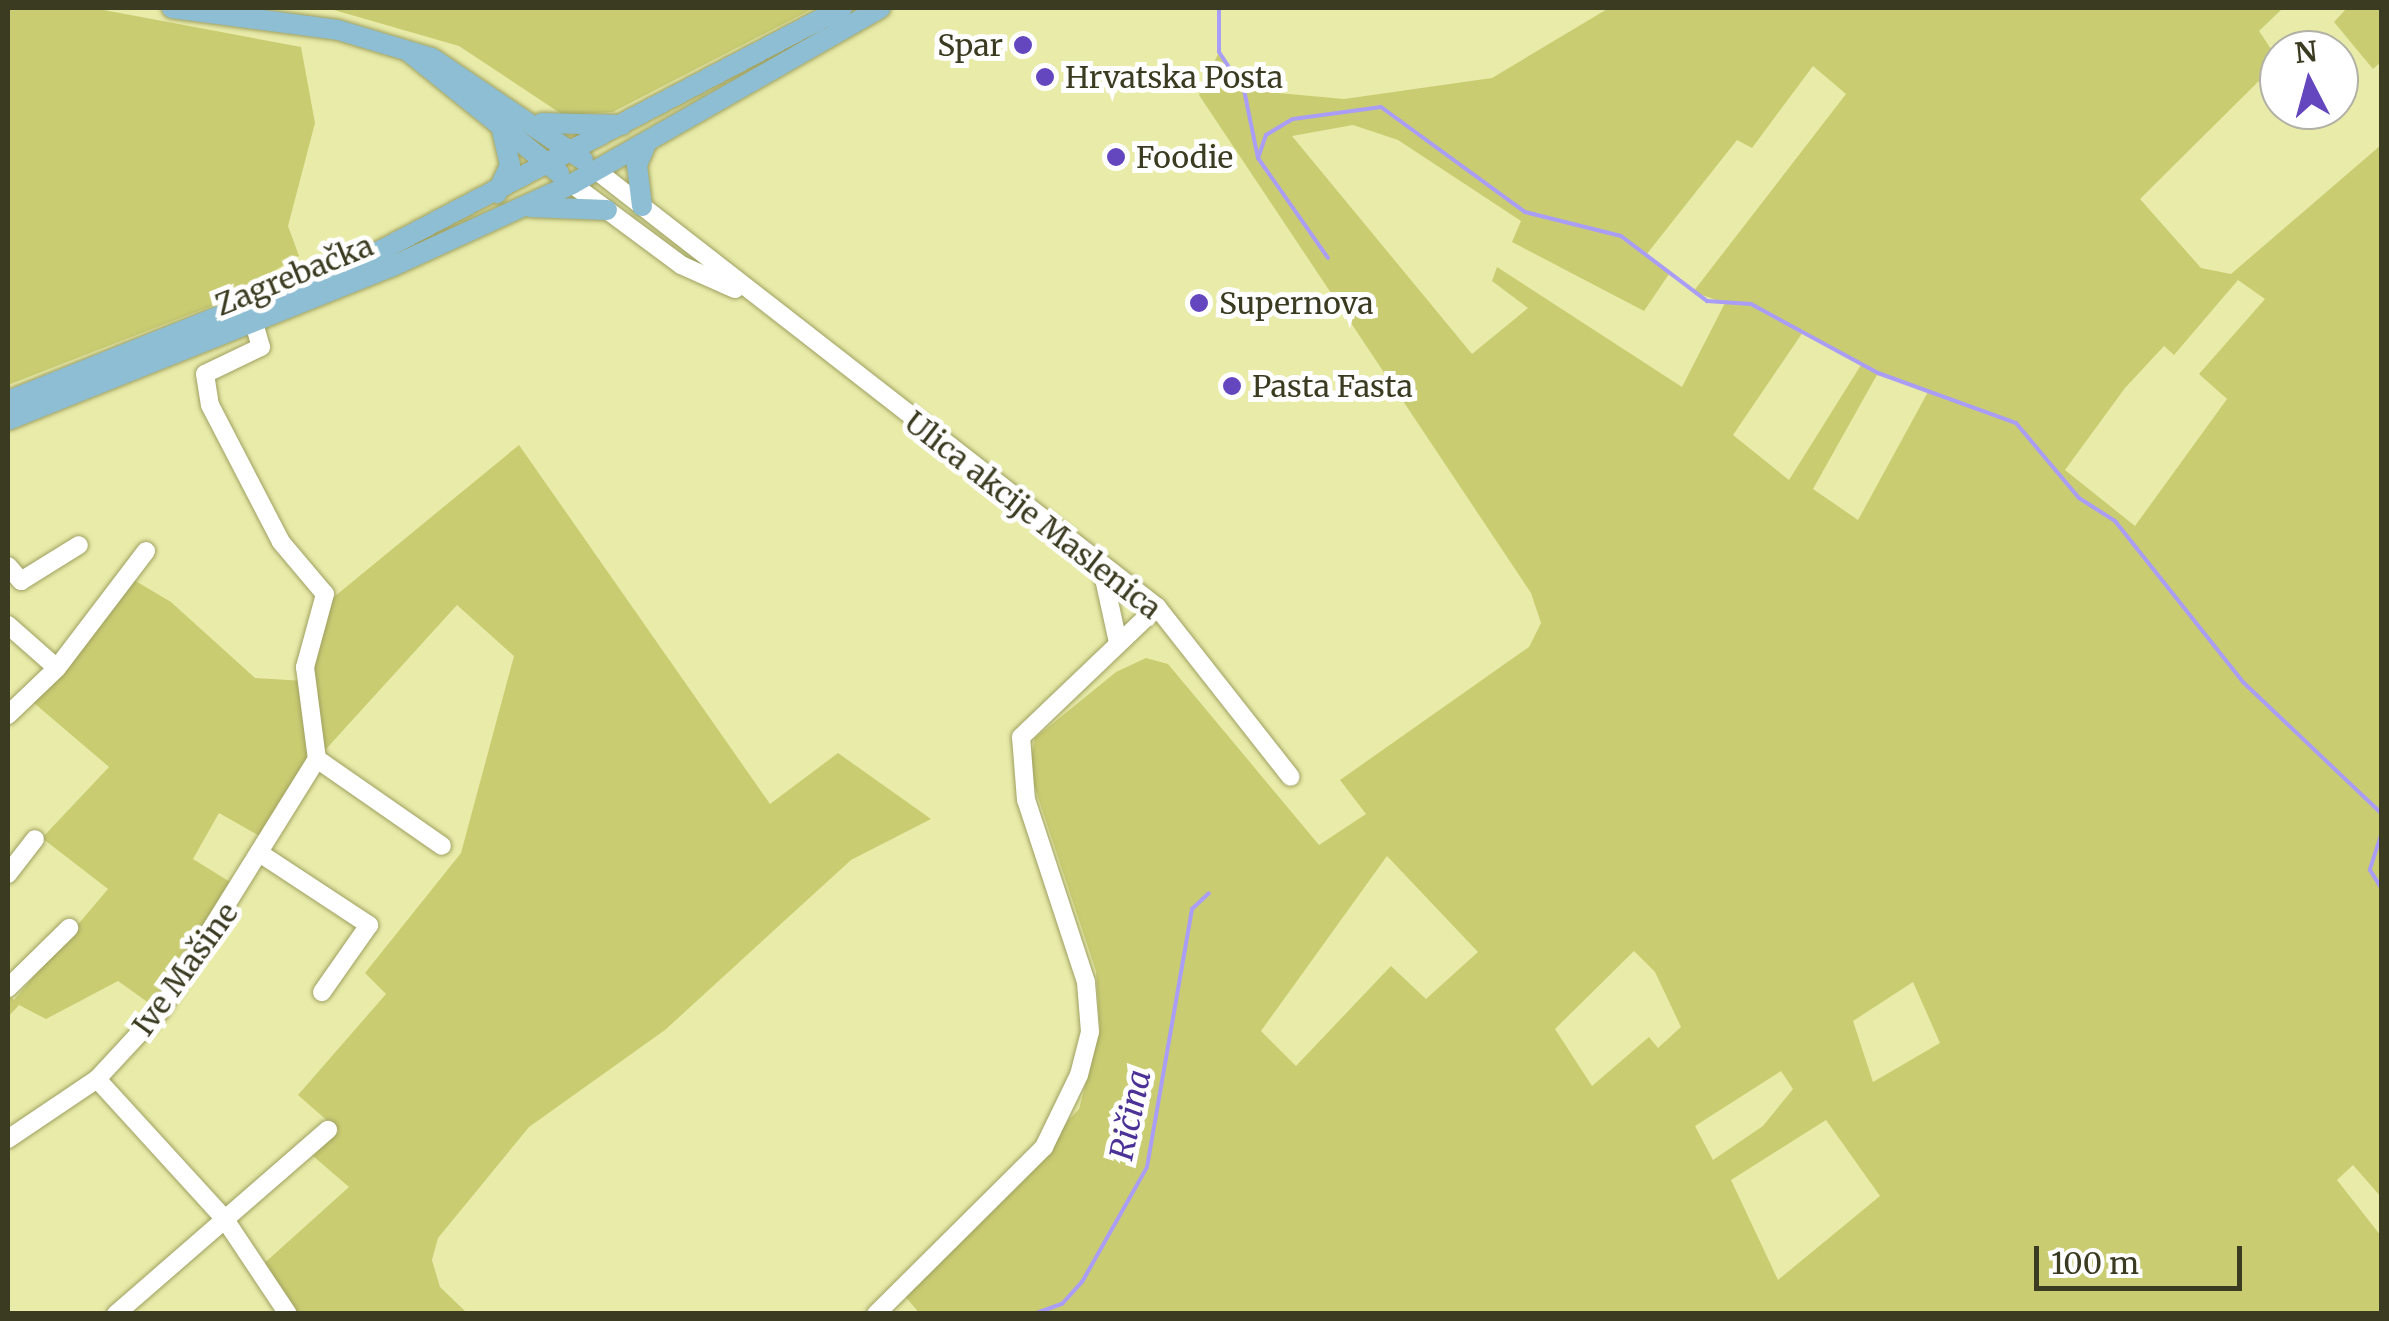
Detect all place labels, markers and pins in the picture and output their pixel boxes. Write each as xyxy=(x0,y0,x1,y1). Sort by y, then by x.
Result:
place label: Spar xyxy=(937,27,1003,63)
marker: Spar xyxy=(1012,34,1034,56)
place label: Hrvatska Posta xyxy=(1065,59,1283,95)
marker: Hrvatska Posta xyxy=(1034,66,1056,88)
place label: Foodie xyxy=(1136,139,1233,175)
marker: Foodie xyxy=(1105,146,1127,168)
place label: Supernova xyxy=(1219,285,1374,321)
marker: Supernova xyxy=(1188,292,1210,314)
place label: Pasta Fasta xyxy=(1252,368,1413,404)
marker: Pasta Fasta xyxy=(1221,375,1243,397)

